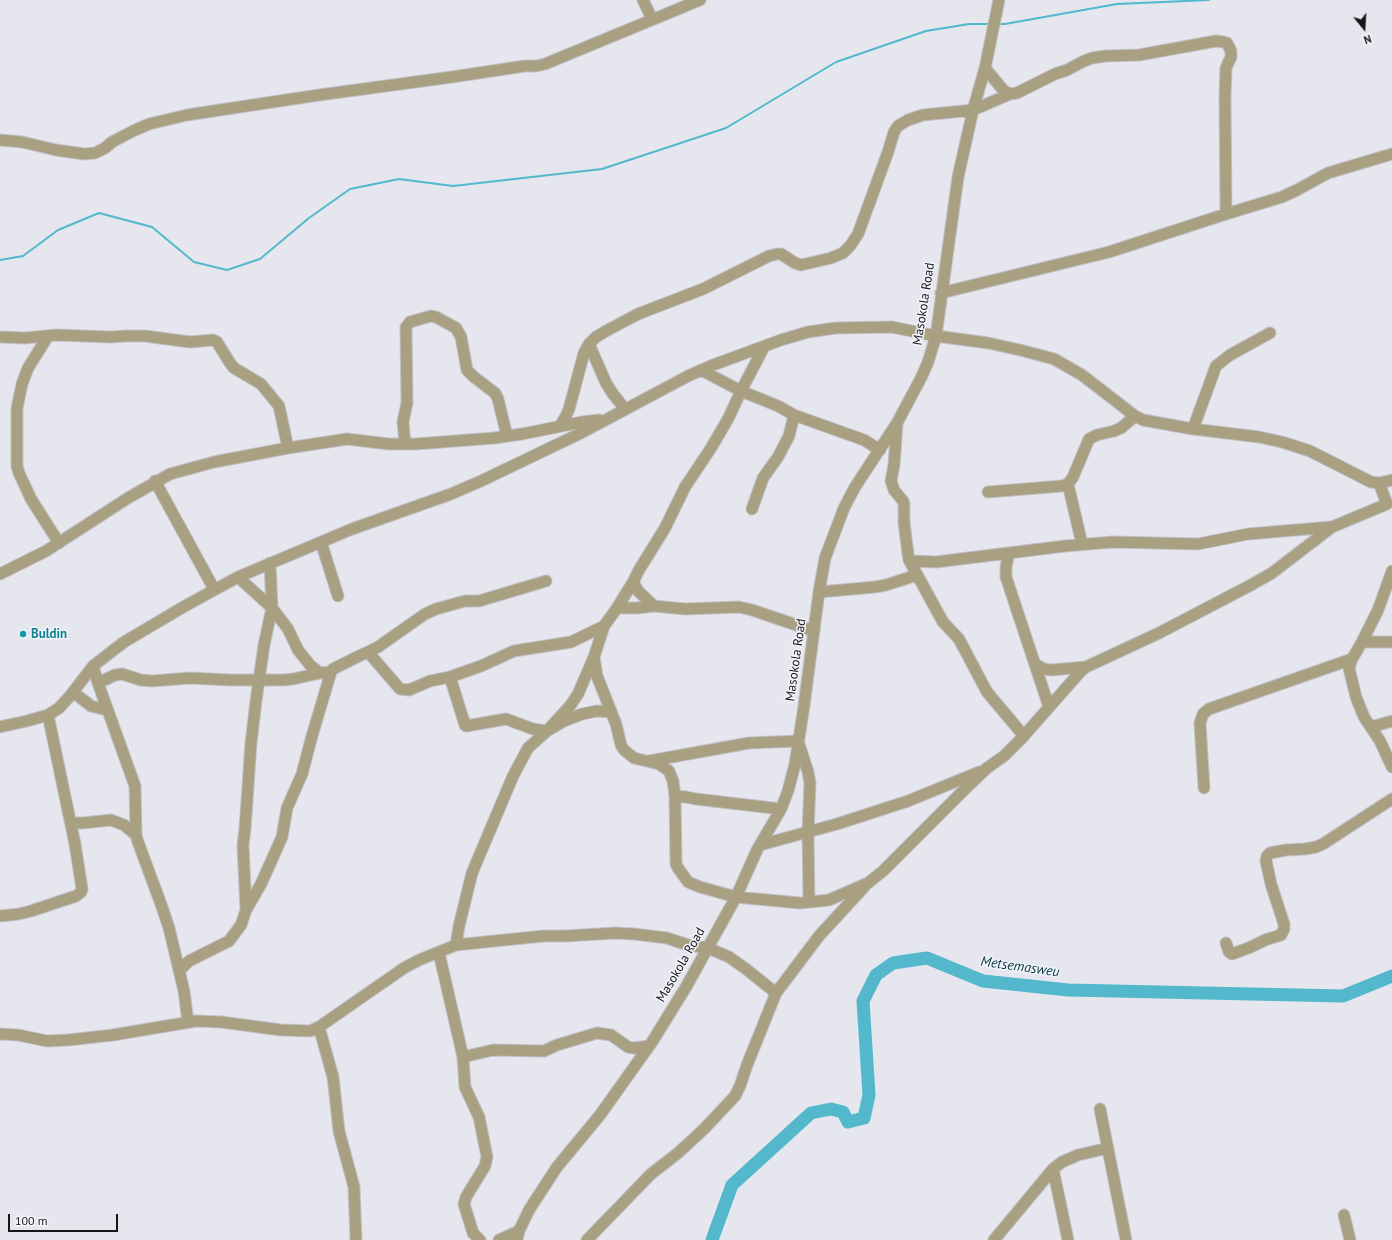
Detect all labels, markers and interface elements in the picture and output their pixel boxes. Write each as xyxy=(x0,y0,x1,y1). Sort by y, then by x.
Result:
north arrow xyxy=(1344,8,1384,48)
text: N xyxy=(1362,32,1373,47)
street label: Masokola Road xyxy=(910,262,938,346)
street label: Masokola Road xyxy=(782,618,810,702)
place label: Buldin xyxy=(31,626,67,642)
marker: Buldin xyxy=(18,629,28,639)
street label: Masokola Road xyxy=(653,925,709,1005)
water label: Metsemasweu xyxy=(979,953,1061,981)
scale bar xyxy=(10,1206,120,1232)
text: 100 m xyxy=(15,1213,48,1228)

